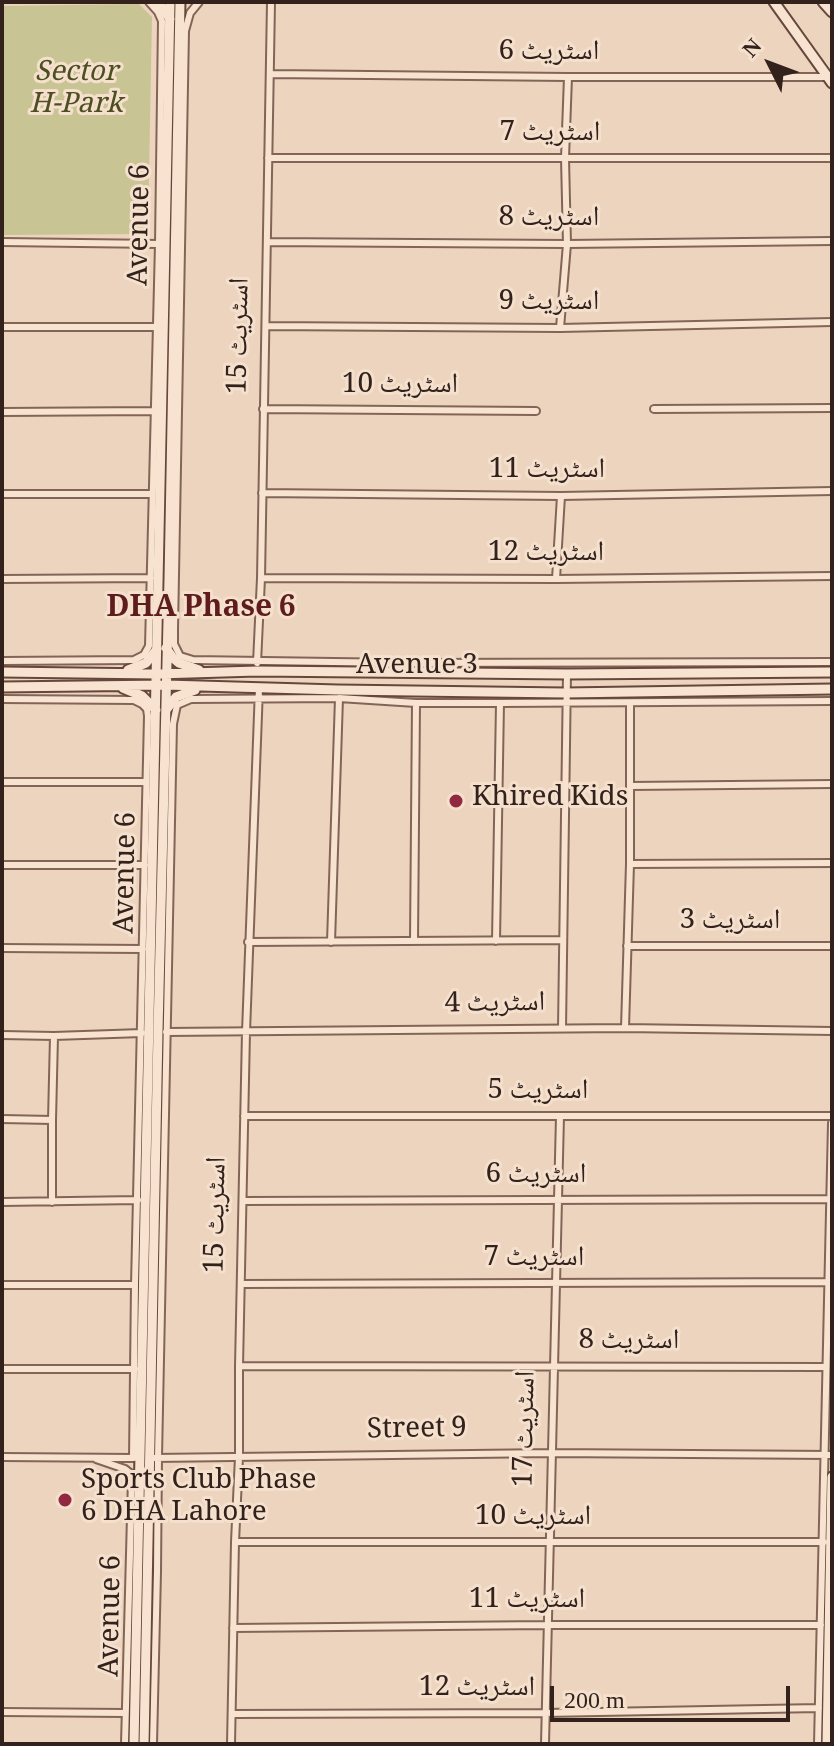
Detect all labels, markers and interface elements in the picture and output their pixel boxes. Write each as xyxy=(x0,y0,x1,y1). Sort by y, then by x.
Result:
north arrow xyxy=(730,24,810,104)
text: N xyxy=(737,33,766,62)
street label: اسٹریٹ 6 xyxy=(499,38,599,72)
park label: Sector H-Park xyxy=(29,59,123,125)
street label: اسٹریٹ 7 xyxy=(500,119,600,153)
street label: Avenue 6 xyxy=(126,164,162,286)
street label: اسٹریٹ 8 xyxy=(499,204,599,238)
street label: اسٹریٹ 15 xyxy=(225,277,261,395)
street label: اسٹریٹ 9 xyxy=(499,288,599,322)
street label: اسٹریٹ 10 xyxy=(342,371,458,405)
street label: اسٹریٹ 11 xyxy=(489,456,605,490)
street label: اسٹریٹ 12 xyxy=(488,539,604,573)
district label: DHA Phase 6 xyxy=(107,594,295,630)
street label: Avenue 3 xyxy=(356,652,478,686)
place label: Khired Kids xyxy=(472,784,628,818)
marker: Khired Kids xyxy=(447,792,465,810)
street label: Avenue 6 xyxy=(112,812,148,934)
street label: اسٹریٹ 3 xyxy=(680,907,780,941)
street label: اسٹریٹ 4 xyxy=(444,989,546,1025)
street label: اسٹریٹ 5 xyxy=(488,1077,588,1111)
street label: اسٹریٹ 15 xyxy=(202,1156,238,1274)
street label: اسٹریٹ 6 xyxy=(486,1161,586,1195)
street label: اسٹریٹ 7 xyxy=(484,1244,584,1278)
street label: اسٹریٹ 8 xyxy=(579,1327,679,1361)
street label: اسٹریٹ 17 xyxy=(511,1370,547,1488)
street label: Street 9 xyxy=(367,1415,467,1451)
place label: Sports Club Phase 6 DHA Lahore xyxy=(81,1467,317,1533)
marker: Sports Club Phase 6 DHA Lahore xyxy=(56,1491,74,1509)
street label: اسٹریٹ 10 xyxy=(475,1503,591,1537)
street label: Avenue 6 xyxy=(97,1555,133,1677)
street label: اسٹریٹ 11 xyxy=(469,1586,585,1620)
scale bar xyxy=(554,1670,794,1720)
street label: اسٹریٹ 12 xyxy=(419,1674,535,1708)
text: 200 m xyxy=(564,1687,625,1713)

